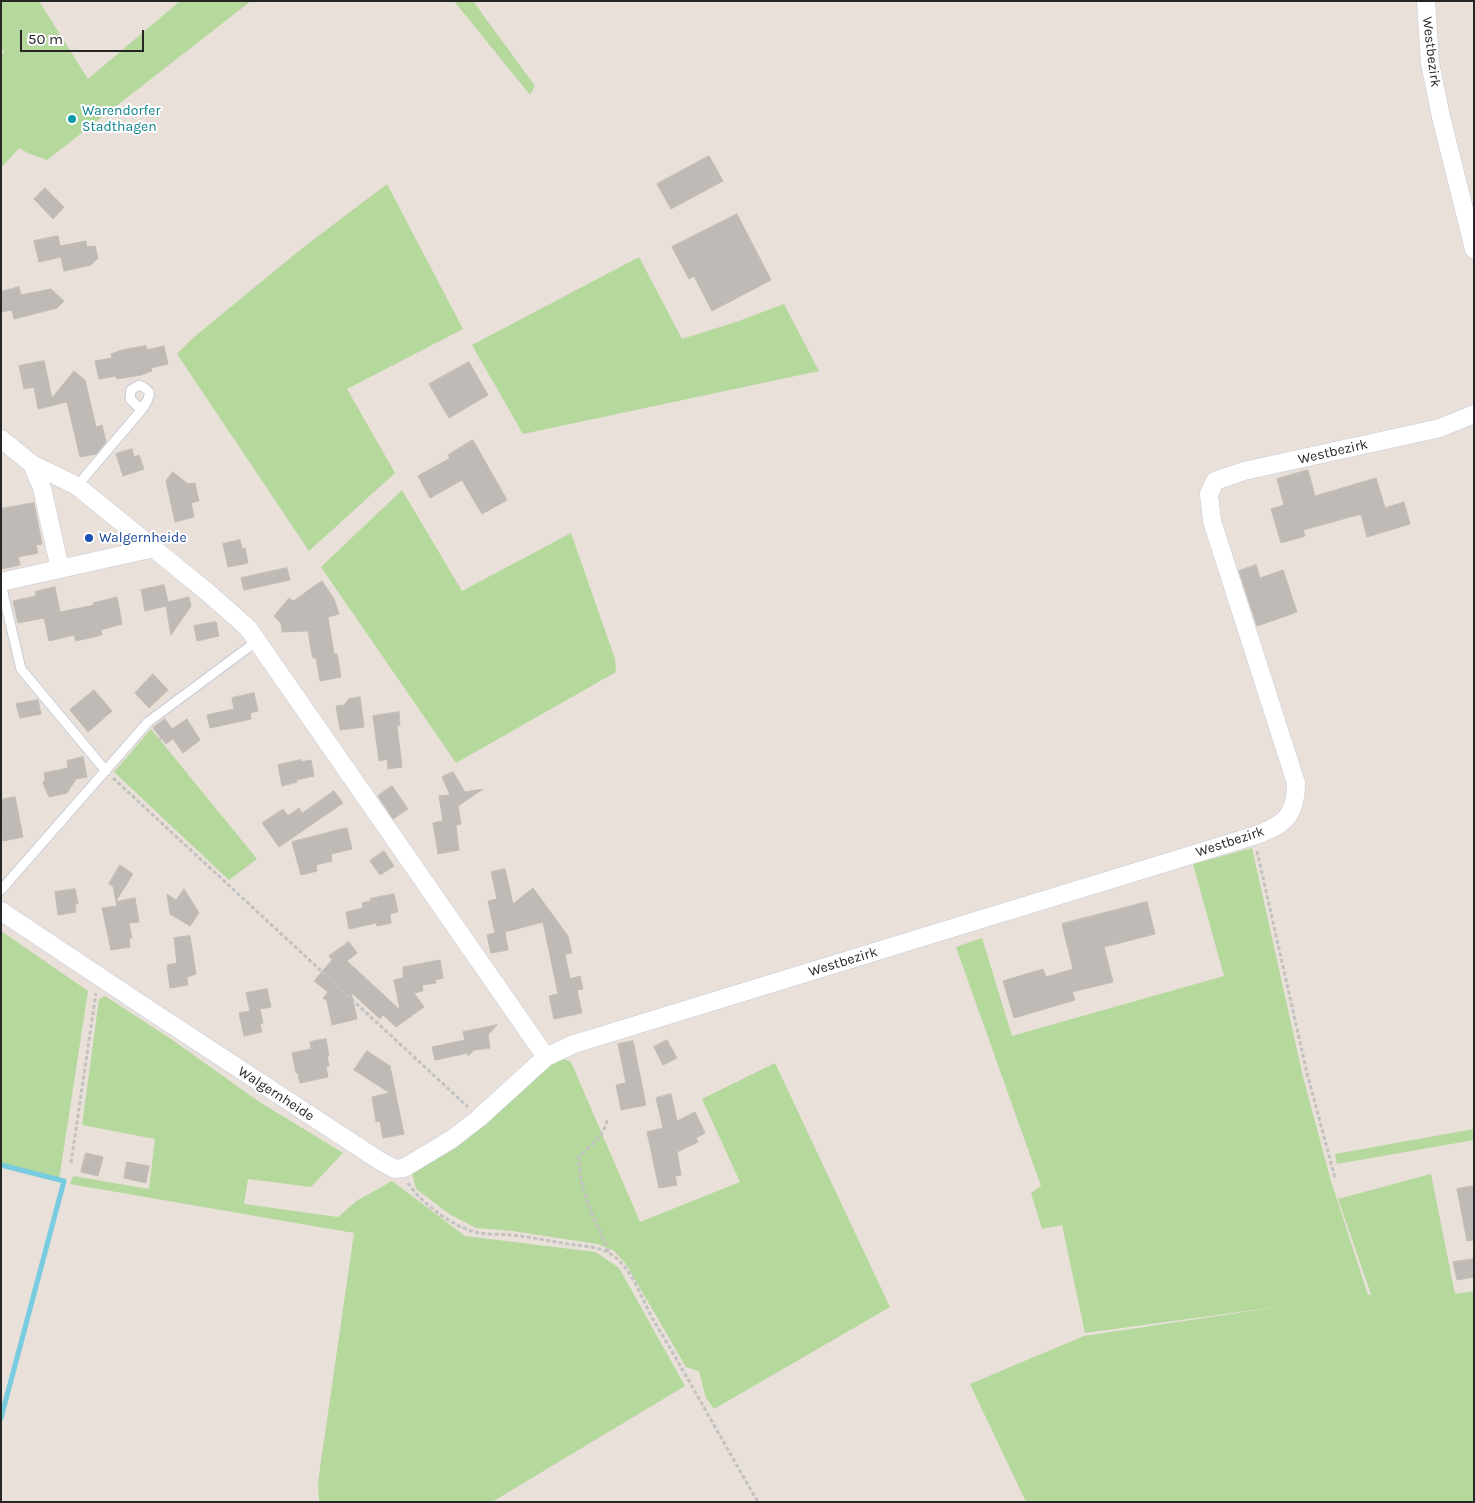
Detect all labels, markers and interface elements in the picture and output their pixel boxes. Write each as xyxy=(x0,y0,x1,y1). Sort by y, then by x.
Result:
street label: Westbezirk xyxy=(1418,16,1444,88)
scale bar xyxy=(22,20,146,52)
text: 50 m xyxy=(28,30,63,48)
place label: Warendorfer Stadthagen xyxy=(82,103,161,136)
marker: Warendorfer Stadthagen xyxy=(66,113,78,125)
street label: Westbezirk xyxy=(1296,436,1370,468)
place label: Walgernheide xyxy=(99,530,187,546)
marker: Walgernheide xyxy=(83,532,95,544)
street label: Westbezirk xyxy=(1194,823,1266,861)
street label: Westbezirk xyxy=(807,944,879,980)
street label: Walgernheide xyxy=(235,1063,317,1125)

